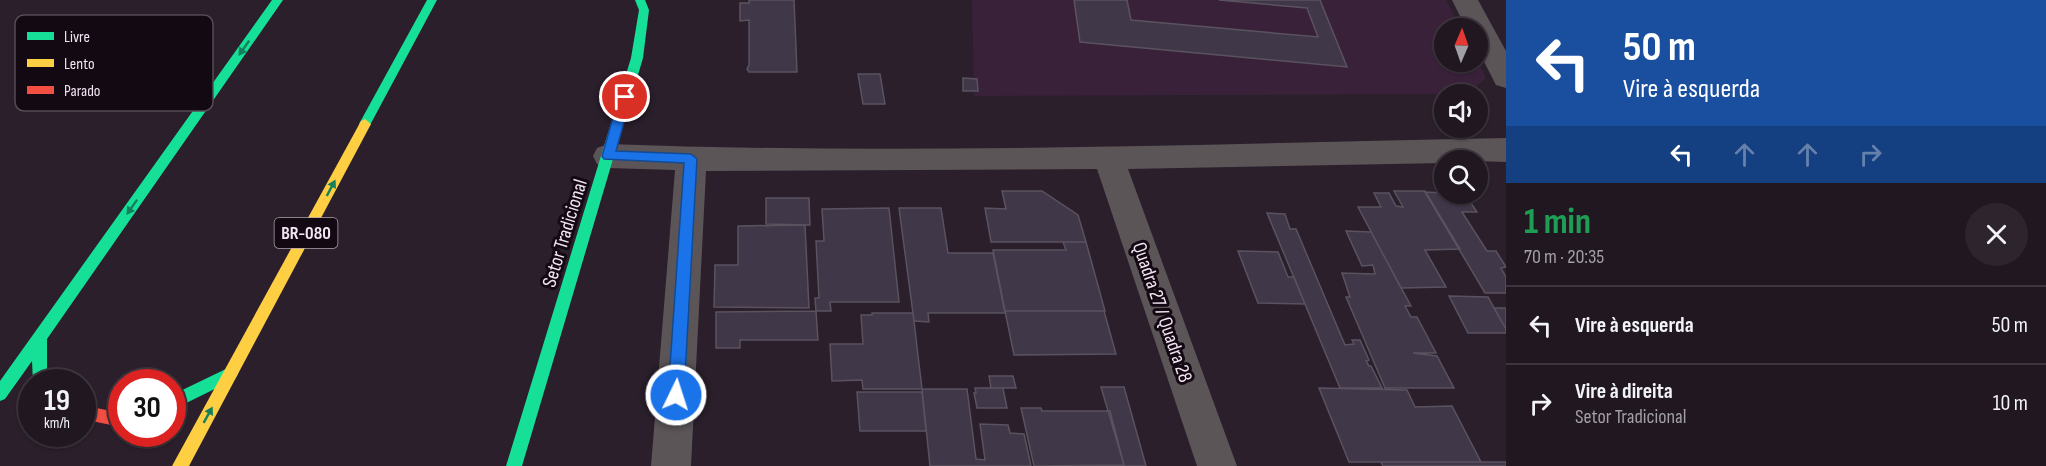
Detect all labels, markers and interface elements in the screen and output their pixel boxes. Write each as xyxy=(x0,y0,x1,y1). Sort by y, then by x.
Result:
legend xyxy=(15,15,213,111)
north arrow xyxy=(1434,18,1488,72)
map controls xyxy=(1434,18,1488,204)
text: 50 m xyxy=(1623,22,1696,73)
icon: left xyxy=(1524,24,1602,102)
text: Livre xyxy=(64,28,90,47)
one-way arrow xyxy=(238,39,250,55)
text: Lento xyxy=(64,55,95,74)
pin xyxy=(599,71,650,122)
text: Vire à esquerda xyxy=(1623,73,1760,105)
icon: arrive xyxy=(608,80,641,113)
text: Parado xyxy=(64,82,101,101)
button: sound xyxy=(1434,84,1488,138)
icon: left xyxy=(1665,138,1698,171)
icon: ahead xyxy=(1728,138,1761,171)
icon: ahead xyxy=(1791,138,1824,171)
icon: right xyxy=(1854,138,1887,171)
button: search xyxy=(1434,150,1488,204)
street label: Setor Tradicional xyxy=(537,176,593,290)
one-way arrow xyxy=(326,179,336,196)
one-way arrow xyxy=(126,199,138,215)
text: 1 min xyxy=(1524,201,1591,244)
button: close xyxy=(1965,203,2028,266)
road number: BR-080 xyxy=(274,218,338,248)
street label: Quadra 27 / Quadra 28 xyxy=(1127,239,1197,386)
text: 70 m · 20:35 xyxy=(1524,245,1604,269)
icon: left xyxy=(1524,309,1557,342)
text: Vire à esquerda xyxy=(1575,312,1694,339)
text: 50 m xyxy=(1992,312,2028,339)
position arrow xyxy=(644,363,708,427)
speed limit sign: 30 xyxy=(108,369,186,447)
text: Vire à direita xyxy=(1575,378,1673,405)
text: 19 xyxy=(44,383,70,419)
icon: right xyxy=(1524,387,1557,420)
text: 10 m xyxy=(1993,390,2028,417)
text: Setor Tradicional xyxy=(1575,405,1687,429)
one-way arrow xyxy=(203,406,213,423)
text: km/h xyxy=(44,414,70,433)

